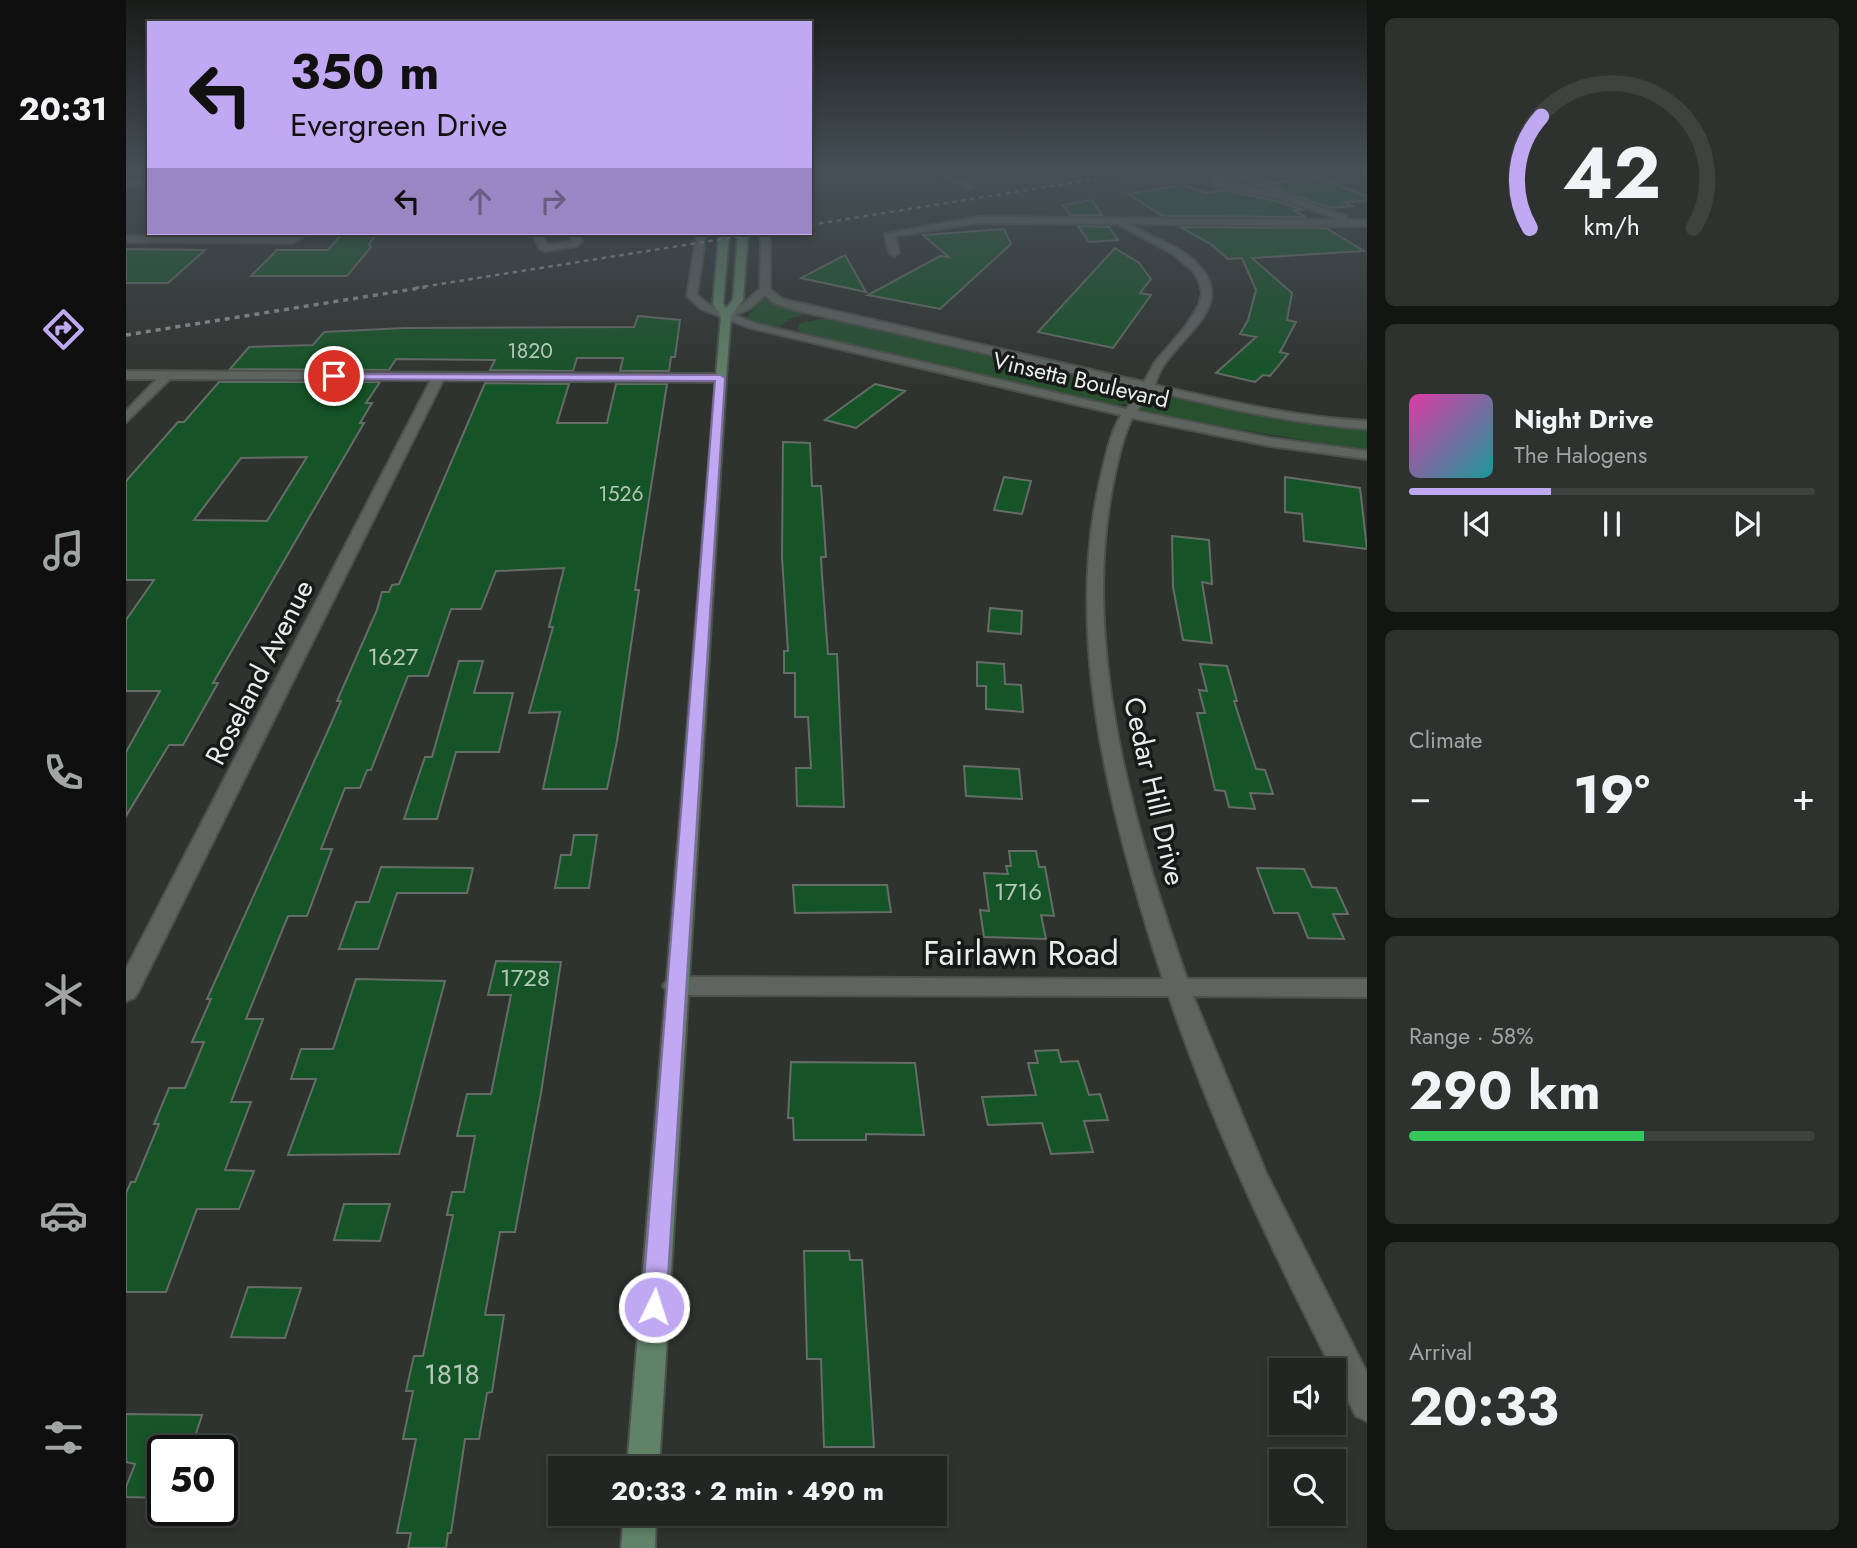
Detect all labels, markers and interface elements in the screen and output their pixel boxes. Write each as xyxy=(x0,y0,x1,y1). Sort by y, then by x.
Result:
text: 350 m xyxy=(290,37,439,107)
icon: left xyxy=(175,49,266,140)
text: 20:31 xyxy=(19,86,107,132)
text: Evergreen Drive xyxy=(290,102,507,148)
text: 42 xyxy=(1563,120,1661,225)
icon: left xyxy=(388,182,426,220)
icon: ahead xyxy=(461,182,499,220)
icon: right xyxy=(534,182,572,220)
text: km/h xyxy=(1584,208,1640,244)
icon: directions xyxy=(39,305,88,354)
house number: 1820 xyxy=(507,336,553,366)
street label: Vinsetta Boulevard xyxy=(990,343,1172,417)
pin xyxy=(304,346,364,406)
icon: arrive xyxy=(315,357,353,395)
text: Night Drive xyxy=(1514,400,1654,438)
text: The Halogens xyxy=(1514,438,1647,472)
house number: 1526 xyxy=(598,479,644,509)
icon: previous xyxy=(1458,505,1496,543)
icon: pause xyxy=(1593,505,1631,543)
icon: next xyxy=(1728,505,1766,543)
icon: music xyxy=(39,526,88,575)
street label: Roseland Avenue xyxy=(195,573,324,772)
house number: 1627 xyxy=(368,639,419,674)
street label: Cedar Hill Drive xyxy=(1113,693,1196,889)
text: Climate xyxy=(1409,723,1482,757)
icon: phone xyxy=(39,748,88,797)
text: 19° xyxy=(1573,757,1650,833)
text: − xyxy=(1409,769,1431,824)
text: + xyxy=(1792,769,1815,824)
house number: 1716 xyxy=(994,874,1042,909)
street label: Fairlawn Road xyxy=(923,930,1119,977)
house number: 1728 xyxy=(500,960,550,995)
icon: climate xyxy=(39,970,88,1019)
text: Range · 58% xyxy=(1409,1019,1533,1053)
text: 290 km xyxy=(1409,1053,1601,1129)
icon: car xyxy=(39,1191,88,1240)
position arrow xyxy=(617,1270,691,1344)
text: Arrival xyxy=(1409,1335,1472,1369)
house number: 1818 xyxy=(424,1354,480,1395)
map controls xyxy=(1269,1358,1346,1526)
button: sound xyxy=(1269,1358,1346,1435)
text: 20:33 xyxy=(1409,1369,1559,1445)
icon: filters xyxy=(39,1413,88,1462)
speed limit sign: 50 xyxy=(147,1435,238,1526)
button: search xyxy=(1269,1449,1346,1526)
text: 20:33 · 2 min · 490 m xyxy=(611,1472,884,1510)

